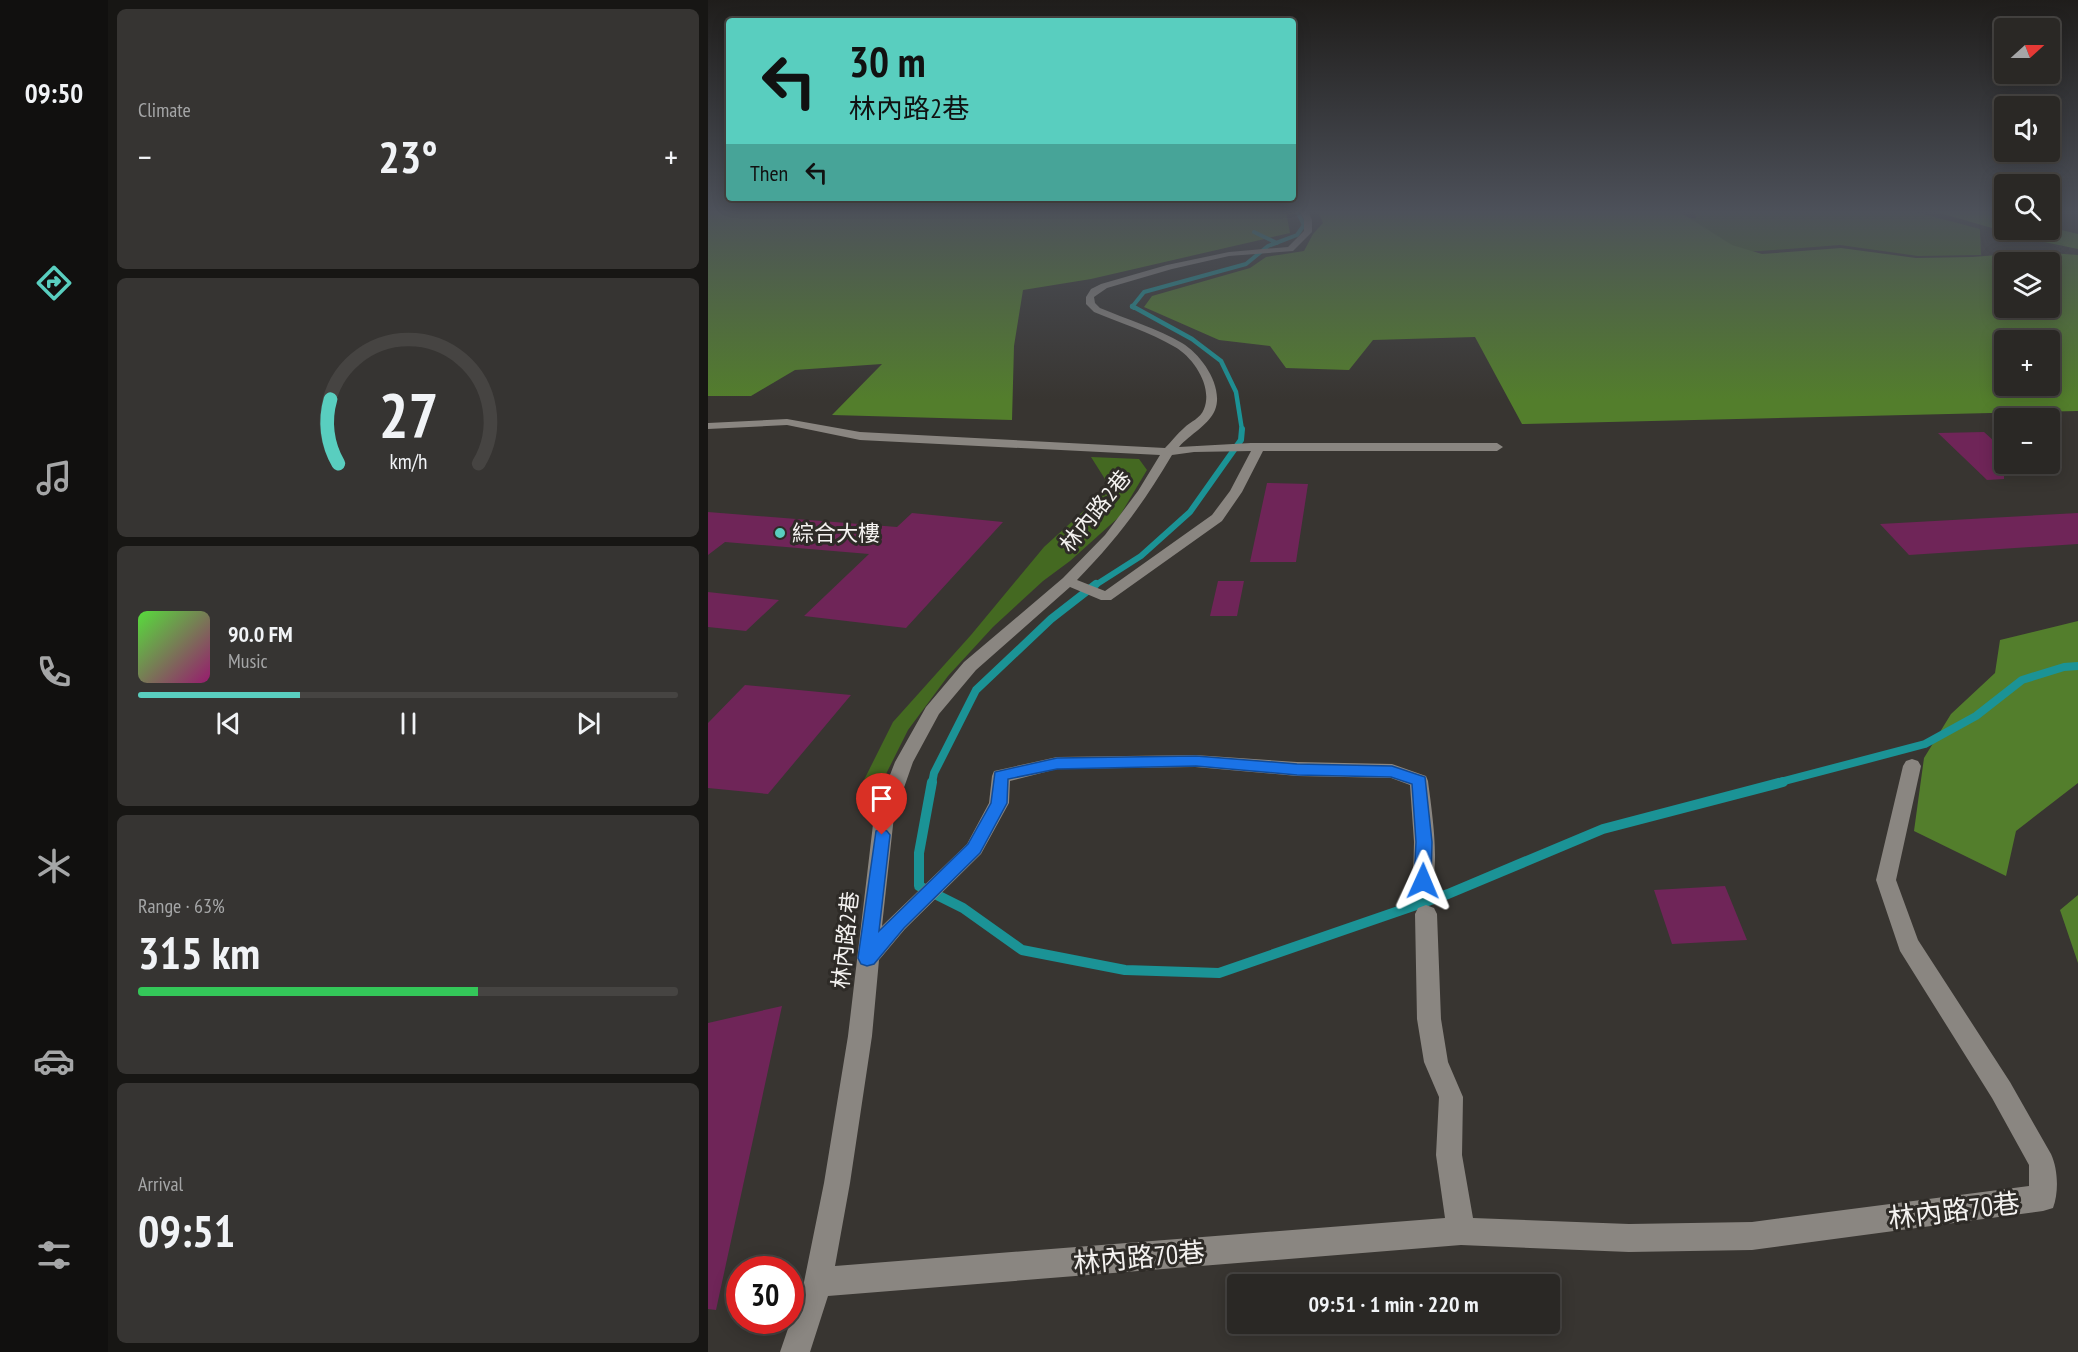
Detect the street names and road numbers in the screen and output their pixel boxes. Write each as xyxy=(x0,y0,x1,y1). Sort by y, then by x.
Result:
street label: 林內路2巷 xyxy=(1053,464,1137,558)
street label: 林內路2巷 xyxy=(826,890,864,990)
street label: 林內路70巷 xyxy=(1886,1185,2022,1235)
street label: 林內路70巷 xyxy=(1072,1234,1206,1280)

